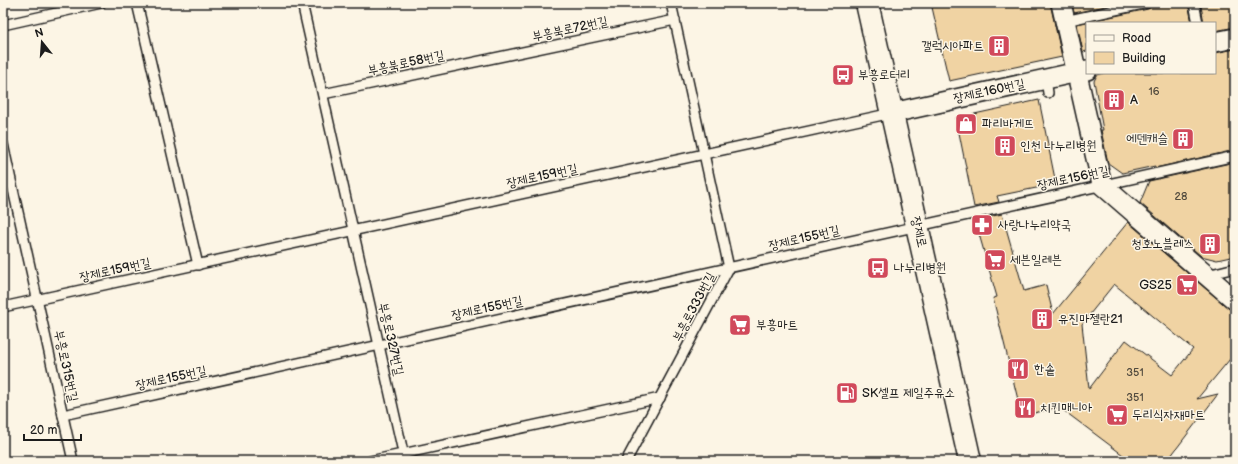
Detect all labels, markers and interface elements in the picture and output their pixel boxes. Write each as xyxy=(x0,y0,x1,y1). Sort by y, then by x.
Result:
street label: 부흥북로72번길 xyxy=(531,13,609,45)
north arrow xyxy=(22,22,62,62)
legend xyxy=(1086,22,1216,74)
text: N xyxy=(33,25,45,40)
text: Road xyxy=(1122,31,1151,46)
building icon: 갤럭시아파트 xyxy=(986,33,1012,59)
place label: 갤럭시아파트 xyxy=(921,38,984,54)
street label: 부흥북로58번길 xyxy=(366,47,446,79)
text: Building xyxy=(1122,51,1166,66)
bus stop icon: 부흥로터리 xyxy=(830,62,856,88)
place label: 부흥로터리 xyxy=(858,67,910,83)
street label: 장제로160번길 xyxy=(952,76,1026,106)
house number: 16 xyxy=(1149,85,1160,98)
building icon: A xyxy=(1101,87,1127,113)
place label: A xyxy=(1130,92,1138,108)
shop icon: 파리바게뜨 xyxy=(953,111,979,137)
place label: 파리바게뜨 xyxy=(982,116,1034,132)
building icon: 에덴캐슬 xyxy=(1170,126,1196,152)
place label: 에덴캐슬 xyxy=(1126,131,1168,147)
building icon: 인천 나누리병원 xyxy=(992,133,1018,159)
place label: 인천 나누리병원 xyxy=(1020,138,1097,154)
street label: 장제로159번길 xyxy=(505,161,579,191)
street label: 장제로156번길 xyxy=(1036,163,1110,193)
house number: 28 xyxy=(1175,190,1187,203)
pharmacy icon: 사랑나누리약국 xyxy=(969,212,995,238)
street label: 장제로 xyxy=(908,215,930,249)
place label: 사랑나누리약국 xyxy=(997,217,1071,233)
street label: 장제로155번길 xyxy=(767,222,841,254)
building icon: 청호노블레스 xyxy=(1197,231,1223,257)
place label: 청호노블레스 xyxy=(1131,236,1194,252)
supermarket icon: 세븐일레븐 xyxy=(982,247,1008,273)
place label: 세븐일레븐 xyxy=(1010,252,1062,268)
street label: 장제로159번길 xyxy=(78,255,152,285)
bus stop icon: 나누리병원 xyxy=(865,255,891,281)
place label: 나누리병원 xyxy=(894,260,946,276)
street label: 부흥로333번길 xyxy=(669,270,719,344)
supermarket icon: GS25 xyxy=(1174,272,1200,298)
place label: GS25 xyxy=(1139,277,1172,293)
street label: 장제로155번길 xyxy=(450,293,524,323)
street label: 부흥로327번길 xyxy=(375,301,407,377)
building icon: 유진마젤란21 xyxy=(1029,306,1055,332)
place label: 유진마젤란21 xyxy=(1058,311,1123,327)
supermarket icon: 부흥마트 xyxy=(727,312,753,338)
place label: 부흥마트 xyxy=(756,317,798,333)
street label: 부흥로315번길 xyxy=(51,329,81,403)
restaurant icon: 한솥 xyxy=(1005,356,1031,382)
place label: 한솥 xyxy=(1034,361,1055,377)
street label: 장제로155번길 xyxy=(134,363,208,393)
house number: 351 xyxy=(1126,366,1144,379)
fuel station icon: SK셀프 제일주유소 xyxy=(834,380,860,406)
place label: SK셀프 제일주유소 xyxy=(862,385,955,401)
house number: 351 xyxy=(1126,391,1144,404)
restaurant icon: 치킨매니아 xyxy=(1012,395,1038,421)
place label: 치킨매니아 xyxy=(1040,400,1093,416)
supermarket icon: 두리식자재마트 xyxy=(1104,402,1130,428)
place label: 두리식자재마트 xyxy=(1132,407,1205,423)
scale bar xyxy=(24,416,81,442)
text: 20 m xyxy=(30,423,57,438)

